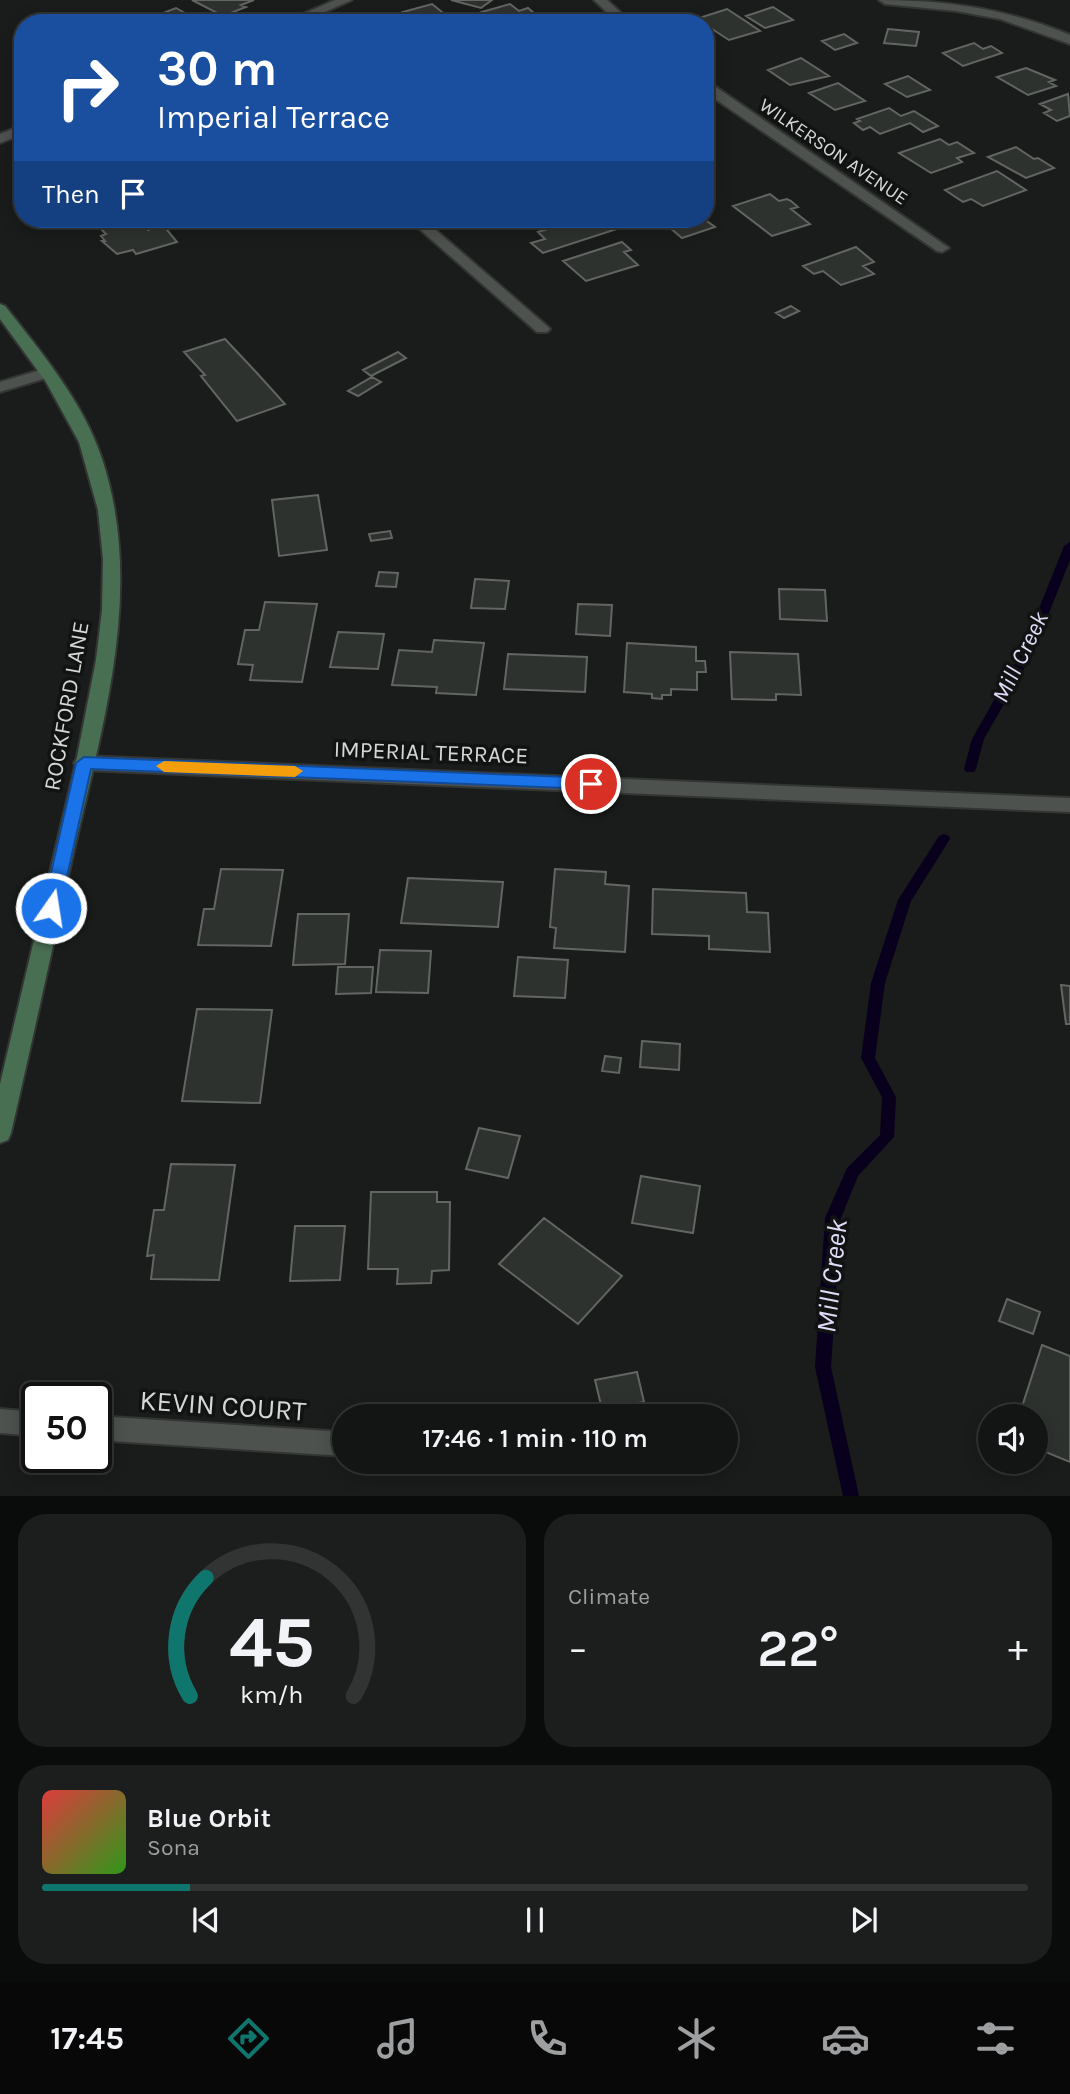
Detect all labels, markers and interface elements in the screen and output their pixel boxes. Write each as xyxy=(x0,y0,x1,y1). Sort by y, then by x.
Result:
text: 30 m xyxy=(157,40,277,97)
icon: right xyxy=(42,42,133,133)
street label: WILKERSON AVENUE xyxy=(755,94,912,210)
text: Imperial Terrace xyxy=(157,99,390,136)
icon: arrive xyxy=(114,175,152,213)
text: Then xyxy=(42,179,100,210)
water label: Mill Creek xyxy=(986,606,1054,707)
street label: ROCKFORD LANE xyxy=(38,619,95,793)
street label: IMPERIAL TERRACE xyxy=(333,736,529,769)
pin xyxy=(561,754,621,814)
icon: arrive xyxy=(572,765,610,803)
position arrow xyxy=(14,871,88,945)
water label: Mill Creek xyxy=(809,1217,854,1335)
speed limit sign: 50 xyxy=(21,1382,112,1473)
street label: KEVIN COURT xyxy=(139,1383,307,1428)
map controls xyxy=(978,1404,1048,1474)
button: sound xyxy=(978,1404,1048,1474)
text: 17:46 · 1 min · 110 m xyxy=(422,1423,648,1454)
text: Climate xyxy=(568,1583,650,1610)
text: 45 xyxy=(229,1600,315,1685)
text: 22° xyxy=(757,1618,839,1679)
text: − xyxy=(568,1626,588,1671)
text: + xyxy=(1008,1626,1028,1671)
text: km/h xyxy=(240,1680,304,1709)
text: Blue Orbit xyxy=(147,1803,271,1834)
text: Sona xyxy=(147,1834,200,1861)
icon: previous xyxy=(187,1901,225,1939)
icon: pause xyxy=(516,1901,554,1939)
icon: next xyxy=(845,1901,883,1939)
icon: directions xyxy=(224,2014,273,2063)
icon: music xyxy=(373,2014,422,2063)
icon: phone xyxy=(523,2014,572,2063)
icon: climate xyxy=(672,2014,721,2063)
icon: car xyxy=(821,2014,870,2063)
icon: filters xyxy=(971,2014,1020,2063)
text: 17:45 xyxy=(50,2020,124,2057)

